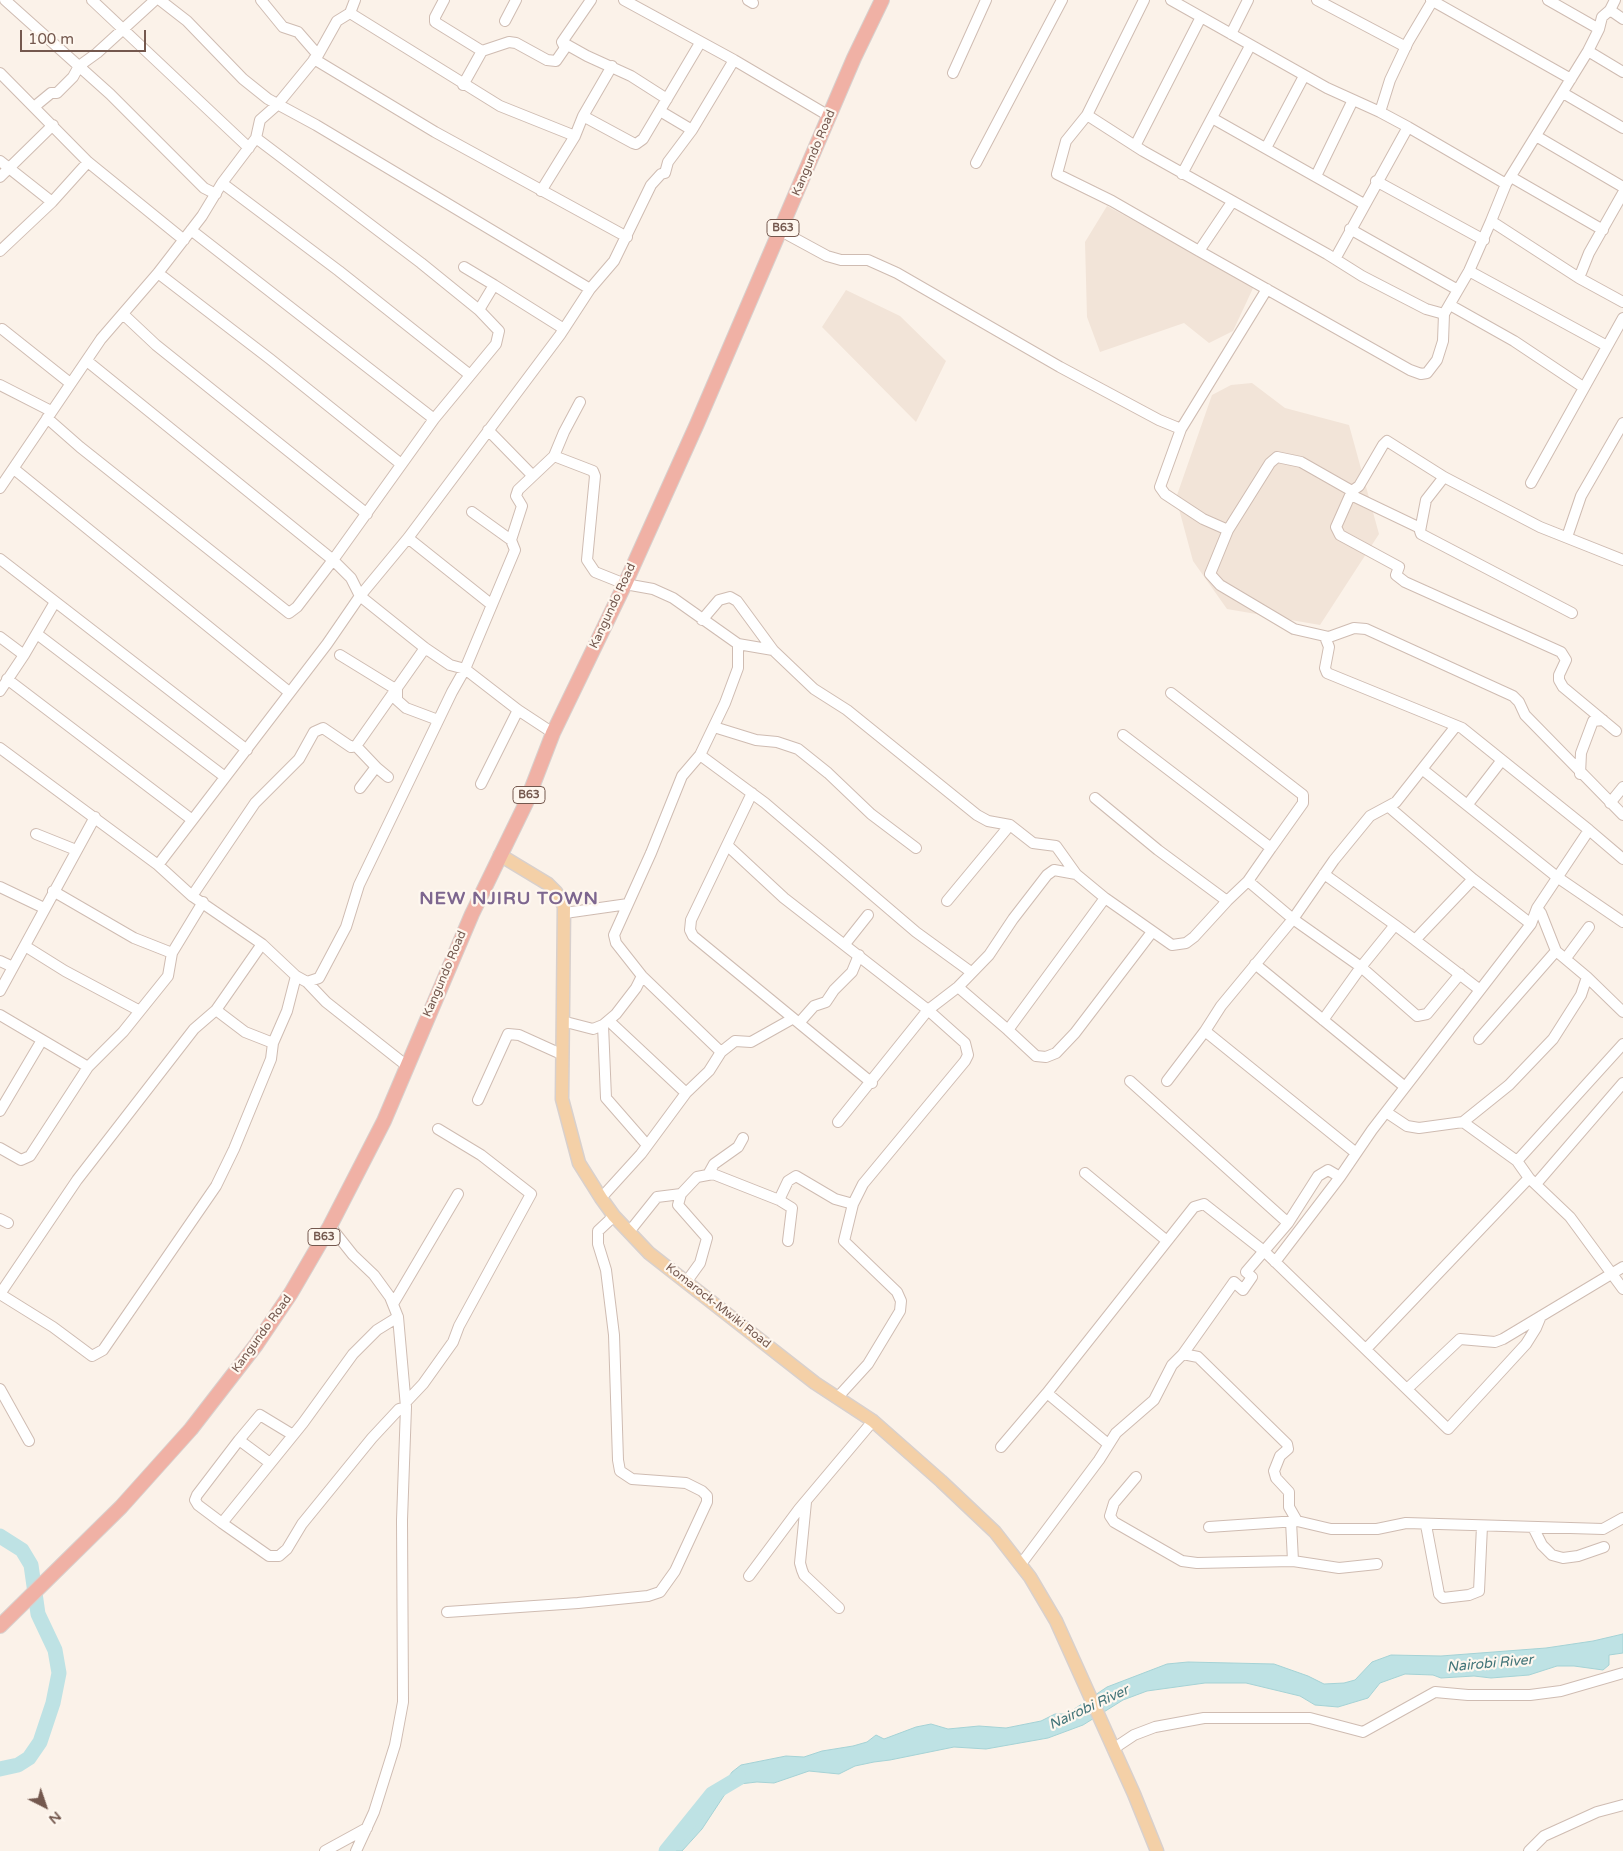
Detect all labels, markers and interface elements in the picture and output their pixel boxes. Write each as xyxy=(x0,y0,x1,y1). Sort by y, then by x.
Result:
scale bar xyxy=(22,20,149,52)
text: 100 m xyxy=(28,30,74,48)
street label: Kangundo Road xyxy=(789,108,839,198)
road number: B63 xyxy=(767,220,799,237)
street label: Kangundo Road xyxy=(587,561,639,651)
road number: B63 xyxy=(513,786,545,804)
district label: NEW NJIRU TOWN xyxy=(417,888,601,910)
street label: Kangundo Road xyxy=(420,929,470,1019)
road number: B63 xyxy=(308,1228,340,1246)
street label: Komarock-Mwiki Road xyxy=(663,1260,773,1352)
street label: Kangundo Road xyxy=(229,1292,295,1376)
water label: Nairobi River xyxy=(1446,1652,1534,1676)
water label: Nairobi River xyxy=(1046,1682,1132,1734)
north arrow xyxy=(20,1781,70,1831)
text: N xyxy=(45,1808,65,1828)

